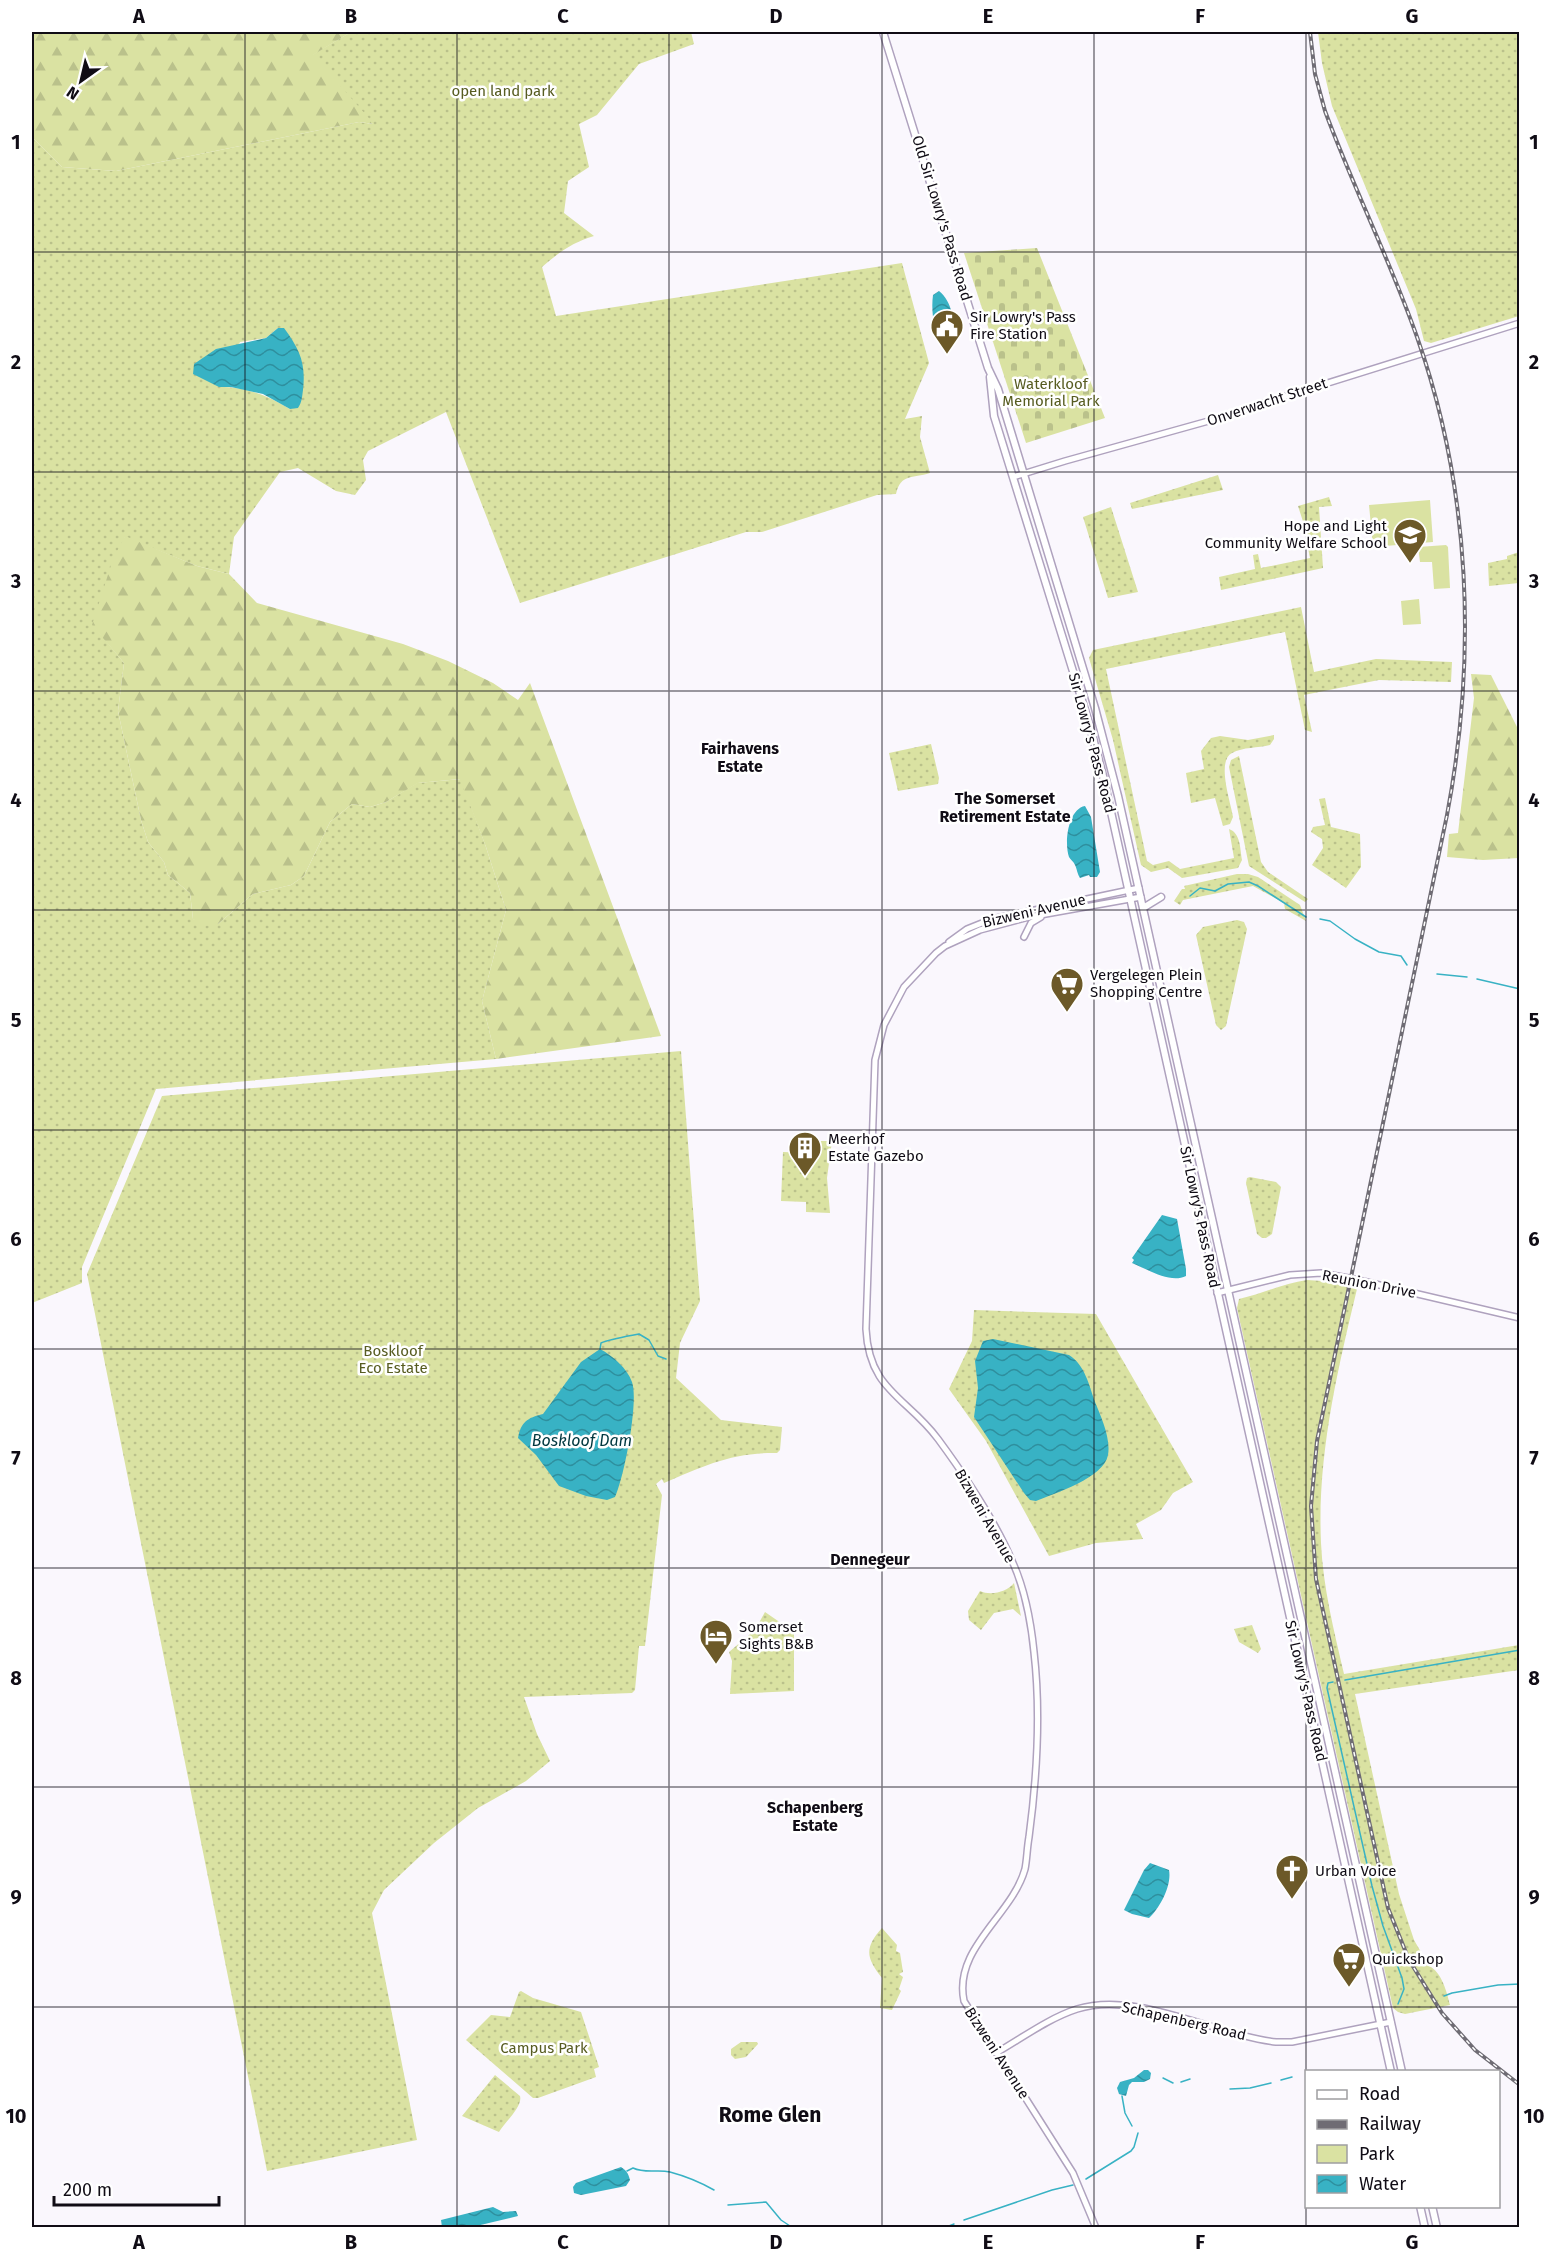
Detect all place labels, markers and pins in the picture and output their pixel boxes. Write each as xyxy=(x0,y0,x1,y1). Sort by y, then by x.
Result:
public building icon: Sir Lowry's Pass Fire Station xyxy=(929,308,965,355)
place label: Sir Lowry's Pass Fire Station xyxy=(970,308,1076,343)
place label: Hope and Light Community Welfare School xyxy=(1205,517,1388,552)
school or university icon: Hope and Light Community Welfare School xyxy=(1392,517,1428,564)
supermarket icon: Vergelegen Plein Shopping Centre xyxy=(1049,966,1085,1013)
place label: Vergelegen Plein Shopping Centre xyxy=(1090,966,1203,1001)
building icon: Meerhof Estate Gazebo xyxy=(787,1130,823,1177)
place label: Meerhof Estate Gazebo xyxy=(828,1130,924,1165)
hotel icon: Somerset Sights B&B xyxy=(698,1618,734,1665)
place label: Somerset Sights B&B xyxy=(739,1618,814,1653)
church icon: Urban Voice xyxy=(1274,1853,1310,1900)
place label: Urban Voice xyxy=(1315,1862,1396,1880)
supermarket icon: Quickshop xyxy=(1331,1941,1367,1988)
place label: Quickshop xyxy=(1372,1950,1444,1968)

